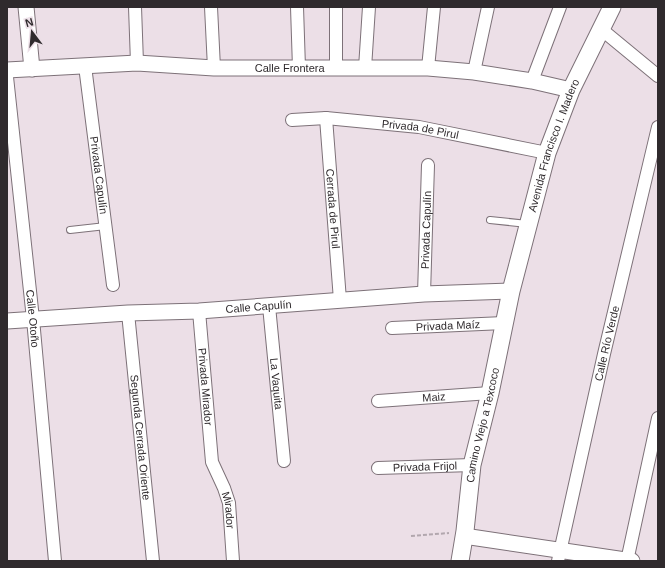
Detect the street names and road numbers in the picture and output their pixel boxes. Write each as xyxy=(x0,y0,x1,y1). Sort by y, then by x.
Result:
street label: Calle Frontera xyxy=(255,62,325,74)
street label: Avenida Francisco I. Madero xyxy=(526,77,582,213)
street label: Privada de Pirul xyxy=(381,117,460,141)
street label: Privada Capulín xyxy=(88,135,110,215)
street label: Cerrada de Pirul xyxy=(324,168,342,249)
street label: Privada Capulín xyxy=(419,191,433,269)
street label: Calle Otoño xyxy=(24,289,42,348)
street label: Calle Capulín xyxy=(225,298,292,315)
street label: Calle Río Verde xyxy=(592,304,621,382)
street label: Privada Maíz xyxy=(416,318,480,333)
street label: Privada Mirador xyxy=(196,347,215,426)
street label: La Vaquita xyxy=(268,357,285,411)
street label: Camino Viejo a Texcoco xyxy=(464,366,501,483)
street label: Segunda Cerrada Oriente xyxy=(128,374,153,501)
street label: Maiz xyxy=(422,390,446,404)
street label: Privada Frijol xyxy=(393,459,457,474)
street label: Mirador xyxy=(220,490,237,529)

